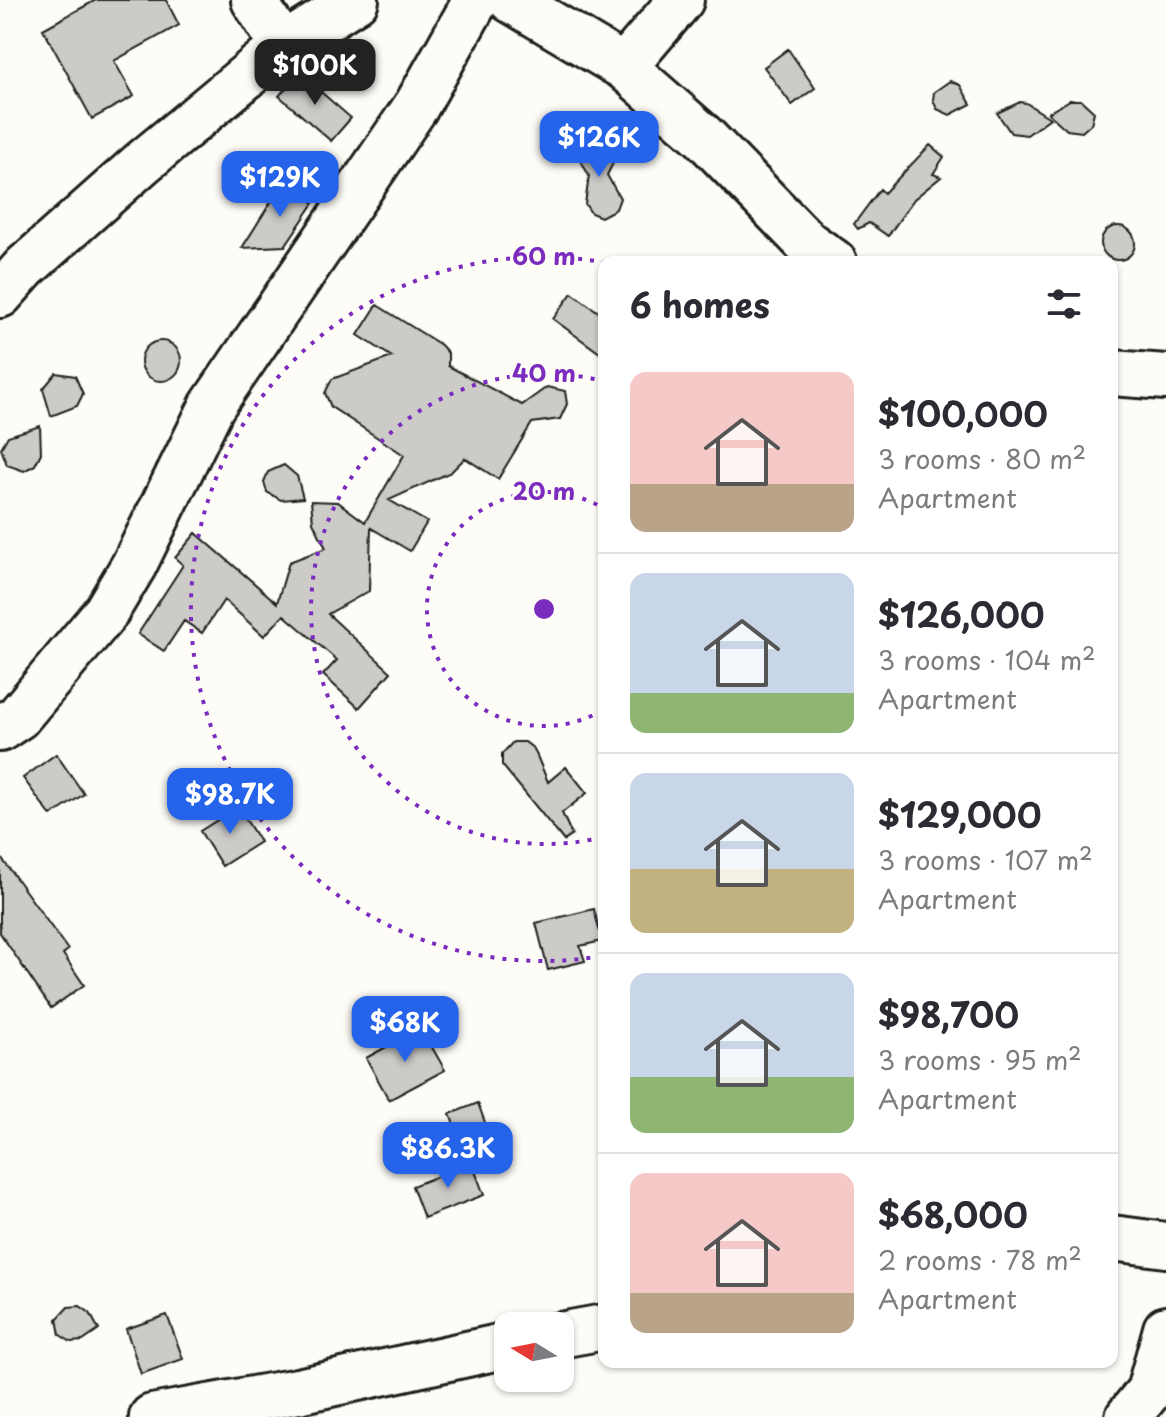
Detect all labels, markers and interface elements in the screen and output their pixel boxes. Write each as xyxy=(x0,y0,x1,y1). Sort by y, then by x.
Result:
pin: $100K xyxy=(259,39,371,107)
text: $100K xyxy=(273,45,357,84)
pin: $126K xyxy=(543,111,655,179)
text: $126K xyxy=(558,117,640,156)
pin: $129K xyxy=(224,151,336,219)
text: $129K xyxy=(240,157,320,196)
text: 60 m xyxy=(512,237,576,273)
text: 6 homes xyxy=(630,278,770,330)
icon: filters xyxy=(1042,282,1086,326)
text: 40 m xyxy=(512,354,576,390)
text: $100,000 xyxy=(878,387,1048,439)
icon: home xyxy=(694,404,790,500)
text: 3 rooms · 80 m² xyxy=(878,439,1086,478)
text: 20 m xyxy=(513,472,575,508)
text: Apartment xyxy=(878,478,1017,517)
text: $126,000 xyxy=(878,588,1045,640)
centre of rings xyxy=(530,595,558,623)
icon: home xyxy=(694,605,790,701)
text: 3 rooms · 104 m² xyxy=(878,640,1096,679)
text: Apartment xyxy=(878,679,1017,718)
pin: $98.7K xyxy=(165,768,295,836)
text: $98.7K xyxy=(185,774,275,813)
text: $129,000 xyxy=(878,788,1041,840)
icon: home xyxy=(694,805,790,901)
text: 3 rooms · 107 m² xyxy=(878,840,1093,879)
text: Apartment xyxy=(878,879,1017,918)
text: $98,700 xyxy=(878,988,1019,1040)
pin: $68K xyxy=(358,996,452,1064)
text: $68K xyxy=(370,1002,440,1041)
icon: home xyxy=(694,1005,790,1101)
text: 3 rooms · 95 m² xyxy=(878,1040,1082,1079)
text: Apartment xyxy=(878,1079,1017,1118)
pin: $86.3K xyxy=(383,1122,513,1190)
text: $86.3K xyxy=(401,1128,495,1167)
text: $68,000 xyxy=(878,1188,1028,1240)
icon: home xyxy=(694,1205,790,1301)
text: 2 rooms · 78 m² xyxy=(878,1240,1082,1279)
text: Apartment xyxy=(878,1279,1017,1318)
north arrow xyxy=(494,1312,574,1392)
map controls xyxy=(494,1312,574,1392)

